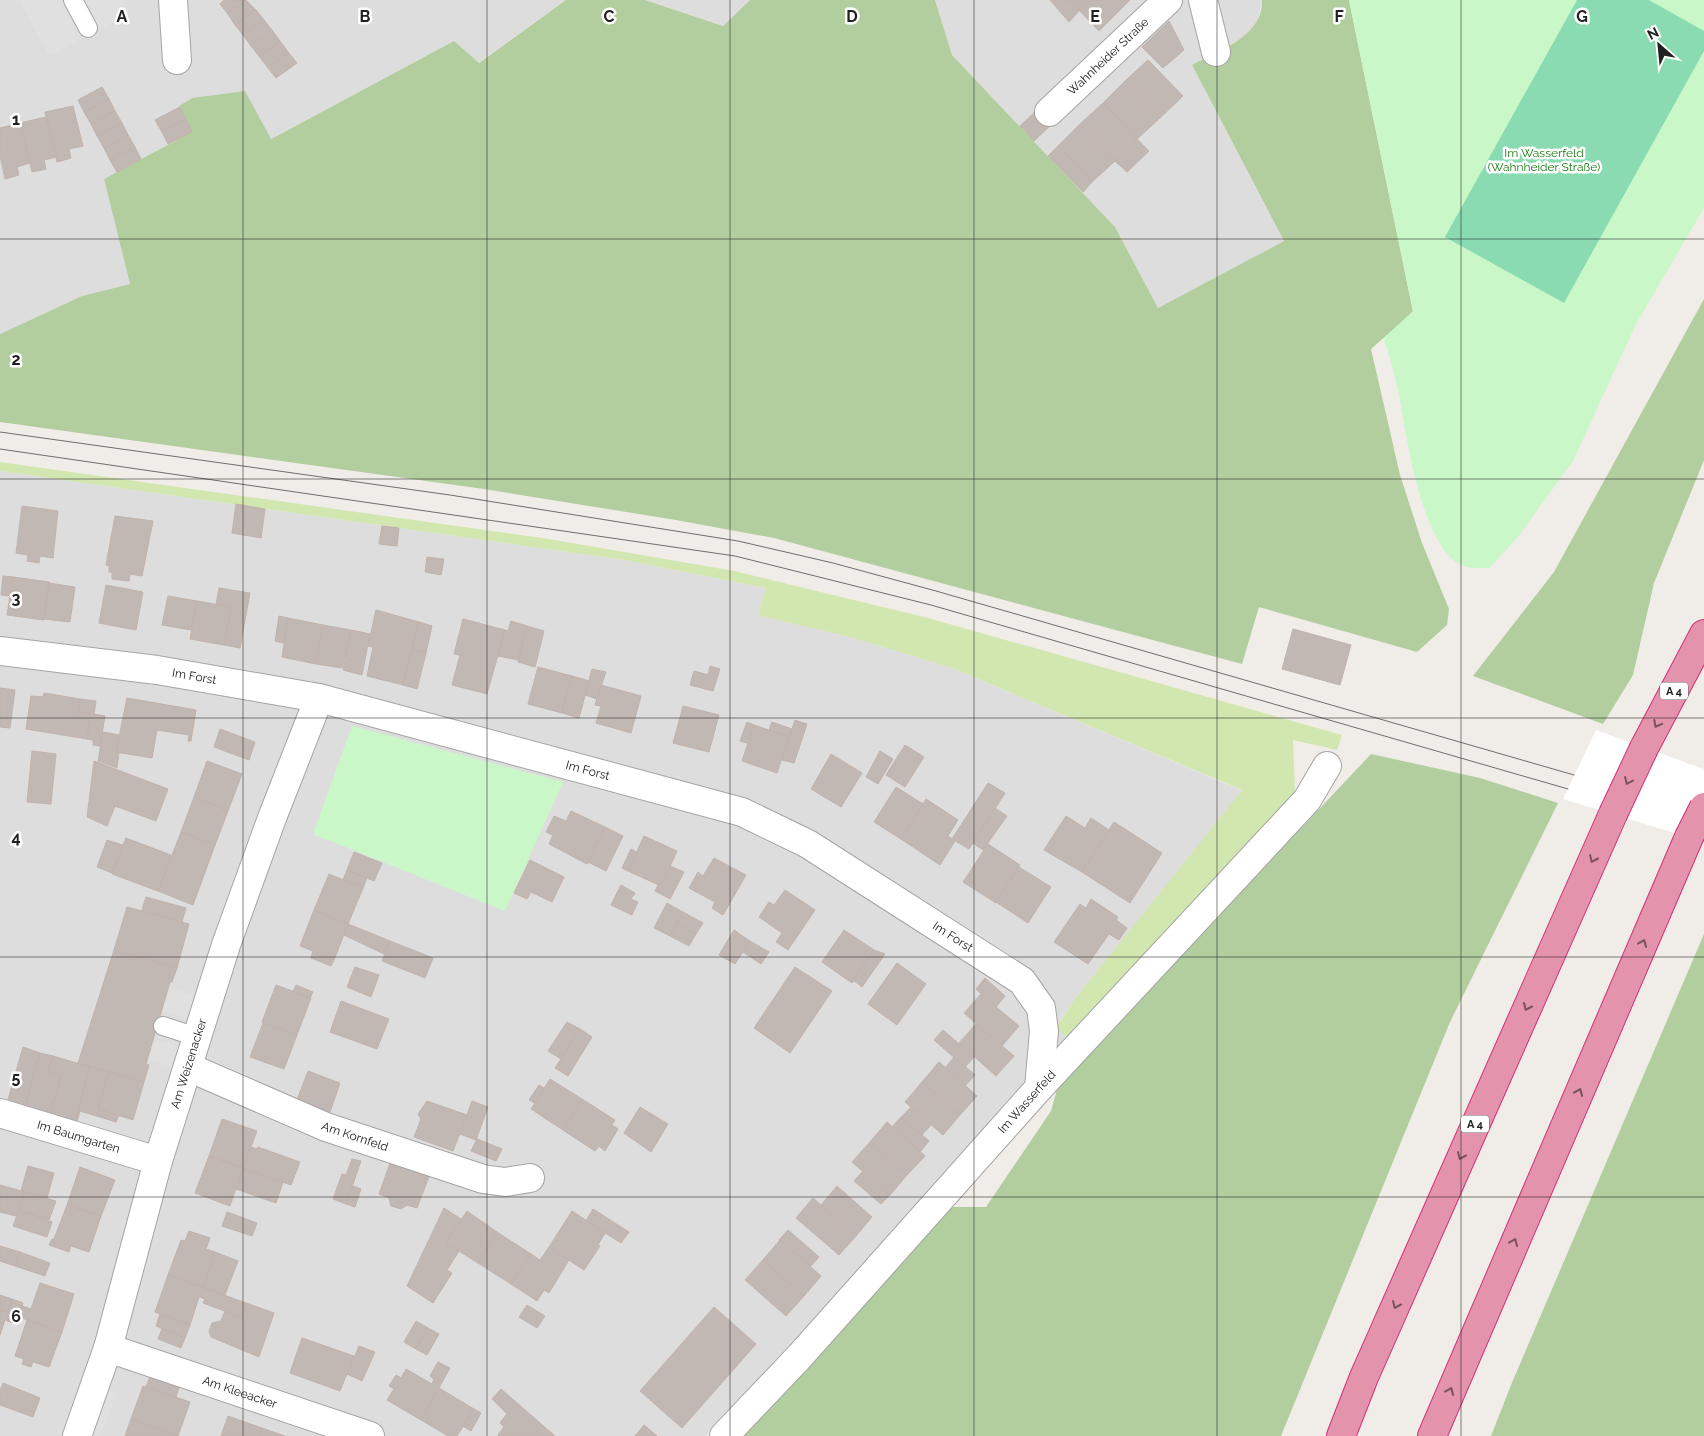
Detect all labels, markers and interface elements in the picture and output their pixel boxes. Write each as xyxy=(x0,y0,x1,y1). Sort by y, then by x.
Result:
text: A xyxy=(117,7,128,26)
text: B xyxy=(360,7,371,26)
text: C xyxy=(604,7,615,26)
text: D xyxy=(846,7,858,26)
text: E xyxy=(1090,7,1100,26)
text: F xyxy=(1334,7,1344,26)
text: G xyxy=(1576,7,1588,26)
street label: Wahnheider Straße xyxy=(1064,15,1151,98)
north arrow xyxy=(1634,20,1684,70)
text: N xyxy=(1645,24,1661,43)
text: 1 xyxy=(12,110,20,129)
park label: Im Wasserfeld (Wahnheider Straße) xyxy=(1488,146,1600,174)
text: 2 xyxy=(11,350,21,369)
text: 3 xyxy=(12,589,21,608)
street label: Im Forst xyxy=(171,666,218,687)
road number: A 4 xyxy=(1660,682,1688,699)
one-way arrow xyxy=(1653,718,1663,727)
street label: Im Forst xyxy=(564,758,611,783)
one-way arrow xyxy=(1624,776,1634,785)
text: 4 xyxy=(11,828,21,847)
one-way arrow xyxy=(1588,854,1599,863)
street label: Im Forst xyxy=(930,919,976,955)
one-way arrow xyxy=(1637,939,1648,948)
one-way arrow xyxy=(1523,1002,1534,1011)
street label: Am Weizenacker xyxy=(168,1016,210,1110)
text: 5 xyxy=(12,1068,21,1087)
street label: Im Wasserfeld xyxy=(995,1068,1059,1136)
one-way arrow xyxy=(1572,1088,1583,1097)
road number: A 4 xyxy=(1461,1116,1489,1132)
street label: Im Baumgarten xyxy=(35,1118,122,1156)
street label: Am Kornfeld xyxy=(319,1119,390,1154)
one-way arrow xyxy=(1457,1151,1468,1160)
one-way arrow xyxy=(1508,1238,1519,1247)
one-way arrow xyxy=(1391,1300,1402,1309)
text: 6 xyxy=(11,1307,21,1326)
street label: Am Kleeacker xyxy=(201,1373,280,1412)
one-way arrow xyxy=(1443,1387,1454,1396)

